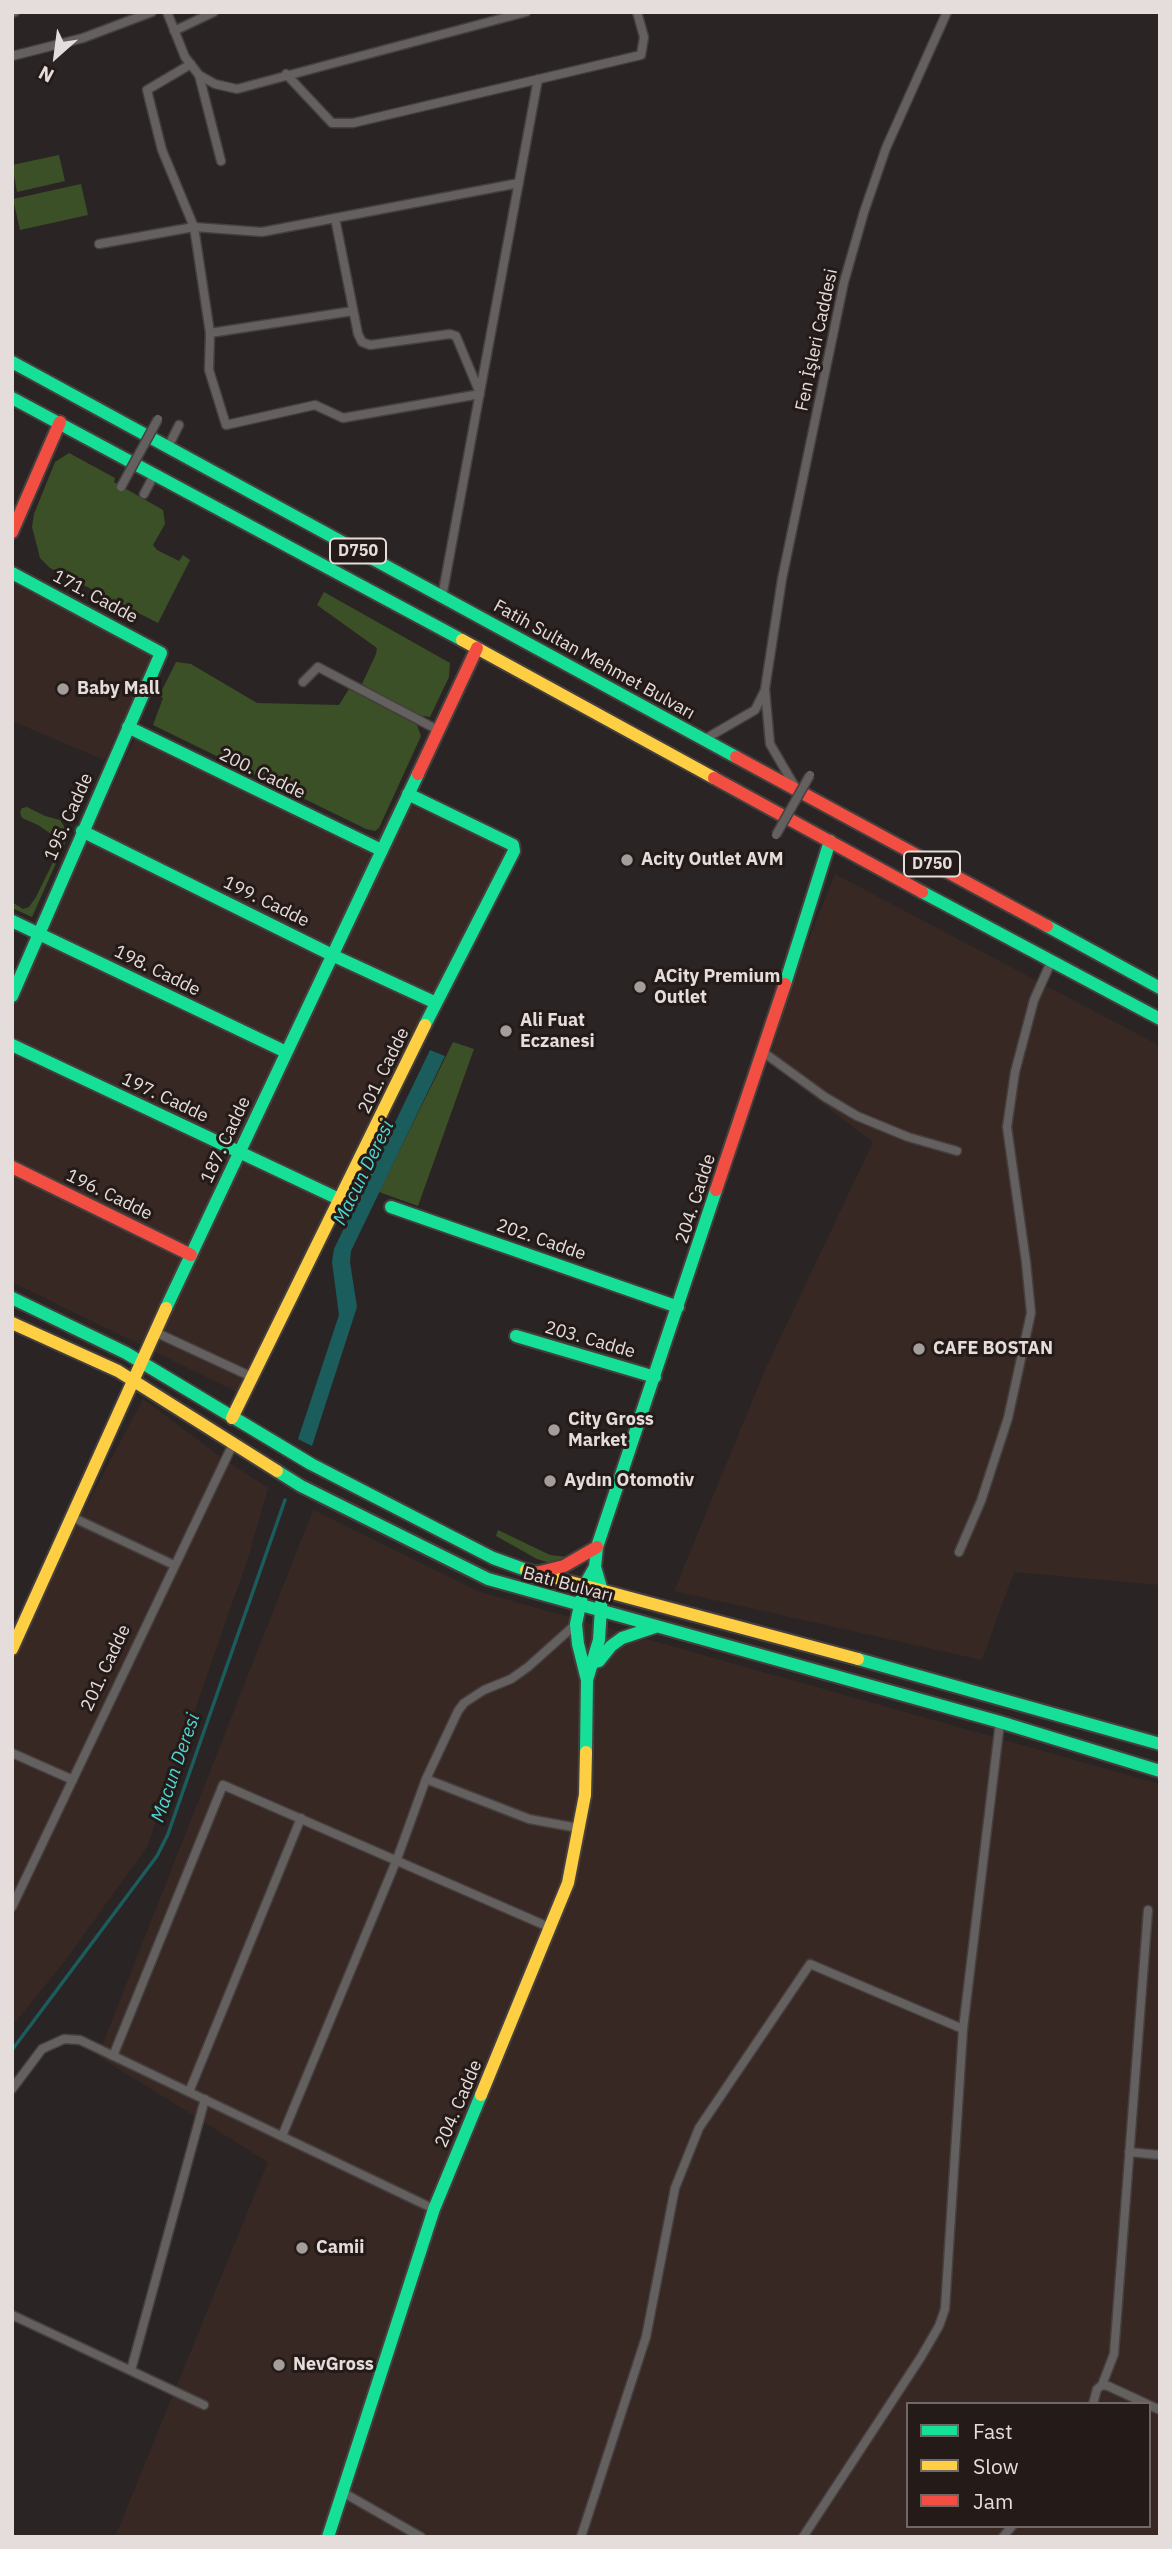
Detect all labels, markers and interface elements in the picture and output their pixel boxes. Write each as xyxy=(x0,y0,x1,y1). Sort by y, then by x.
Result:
north arrow xyxy=(21,21,91,91)
text: N xyxy=(34,61,58,88)
street label: Fen İşleri Caddesi xyxy=(791,267,843,413)
road number: D750 xyxy=(330,538,386,564)
street label: 171. Cadde xyxy=(49,566,141,628)
street label: Fatih Sultan Mehmet Bulvarı xyxy=(489,595,699,725)
place label: Baby Mall xyxy=(77,678,160,700)
marker: Baby Mall xyxy=(55,681,71,697)
street label: 200. Cadde xyxy=(215,744,309,804)
street label: 195. Cadde xyxy=(40,770,98,864)
place label: Acity Outlet AVM xyxy=(641,849,784,871)
marker: Acity Outlet AVM xyxy=(619,852,635,868)
road number: D750 xyxy=(904,852,960,876)
street label: 199. Cadde xyxy=(219,872,313,932)
street label: 198. Cadde xyxy=(110,941,204,1001)
place label: ACity Premium Outlet xyxy=(654,966,780,1009)
marker: ACity Premium Outlet xyxy=(632,979,648,995)
place label: Ali Fuat Eczanesi xyxy=(520,1010,595,1052)
marker: Ali Fuat Eczanesi xyxy=(498,1023,514,1039)
street label: 201. Cadde xyxy=(354,1024,414,1118)
street label: 197. Cadde xyxy=(118,1069,212,1127)
street label: 187. Cadde xyxy=(197,1093,255,1187)
water label: Macun Deresi xyxy=(329,1117,399,1229)
street label: 204. Cadde xyxy=(671,1151,721,1247)
street label: 196. Cadde xyxy=(62,1165,156,1225)
street label: 202. Cadde xyxy=(493,1215,589,1265)
street label: 203. Cadde xyxy=(542,1317,638,1363)
place label: CAFE BOSTAN xyxy=(933,1338,1053,1360)
marker: CAFE BOSTAN xyxy=(911,1341,927,1357)
place label: City Gross Market xyxy=(568,1409,654,1452)
marker: City Gross Market xyxy=(546,1422,562,1438)
place label: Aydın Otomotiv xyxy=(564,1470,694,1492)
marker: Aydın Otomotiv xyxy=(542,1473,558,1489)
street label: Batı Bulvarı xyxy=(521,1563,615,1607)
street label: 201. Cadde xyxy=(77,1621,135,1715)
water label: Macun Deresi xyxy=(147,1711,205,1825)
street label: 204. Cadde xyxy=(431,2057,487,2151)
place label: Camii xyxy=(316,2237,364,2259)
marker: Camii xyxy=(294,2240,310,2256)
place label: NevGross xyxy=(293,2354,374,2376)
marker: NevGross xyxy=(271,2357,287,2373)
legend xyxy=(906,2402,1151,2528)
text: Fast xyxy=(973,2417,1013,2445)
text: Slow xyxy=(973,2452,1019,2480)
text: Jam xyxy=(973,2487,1013,2515)

